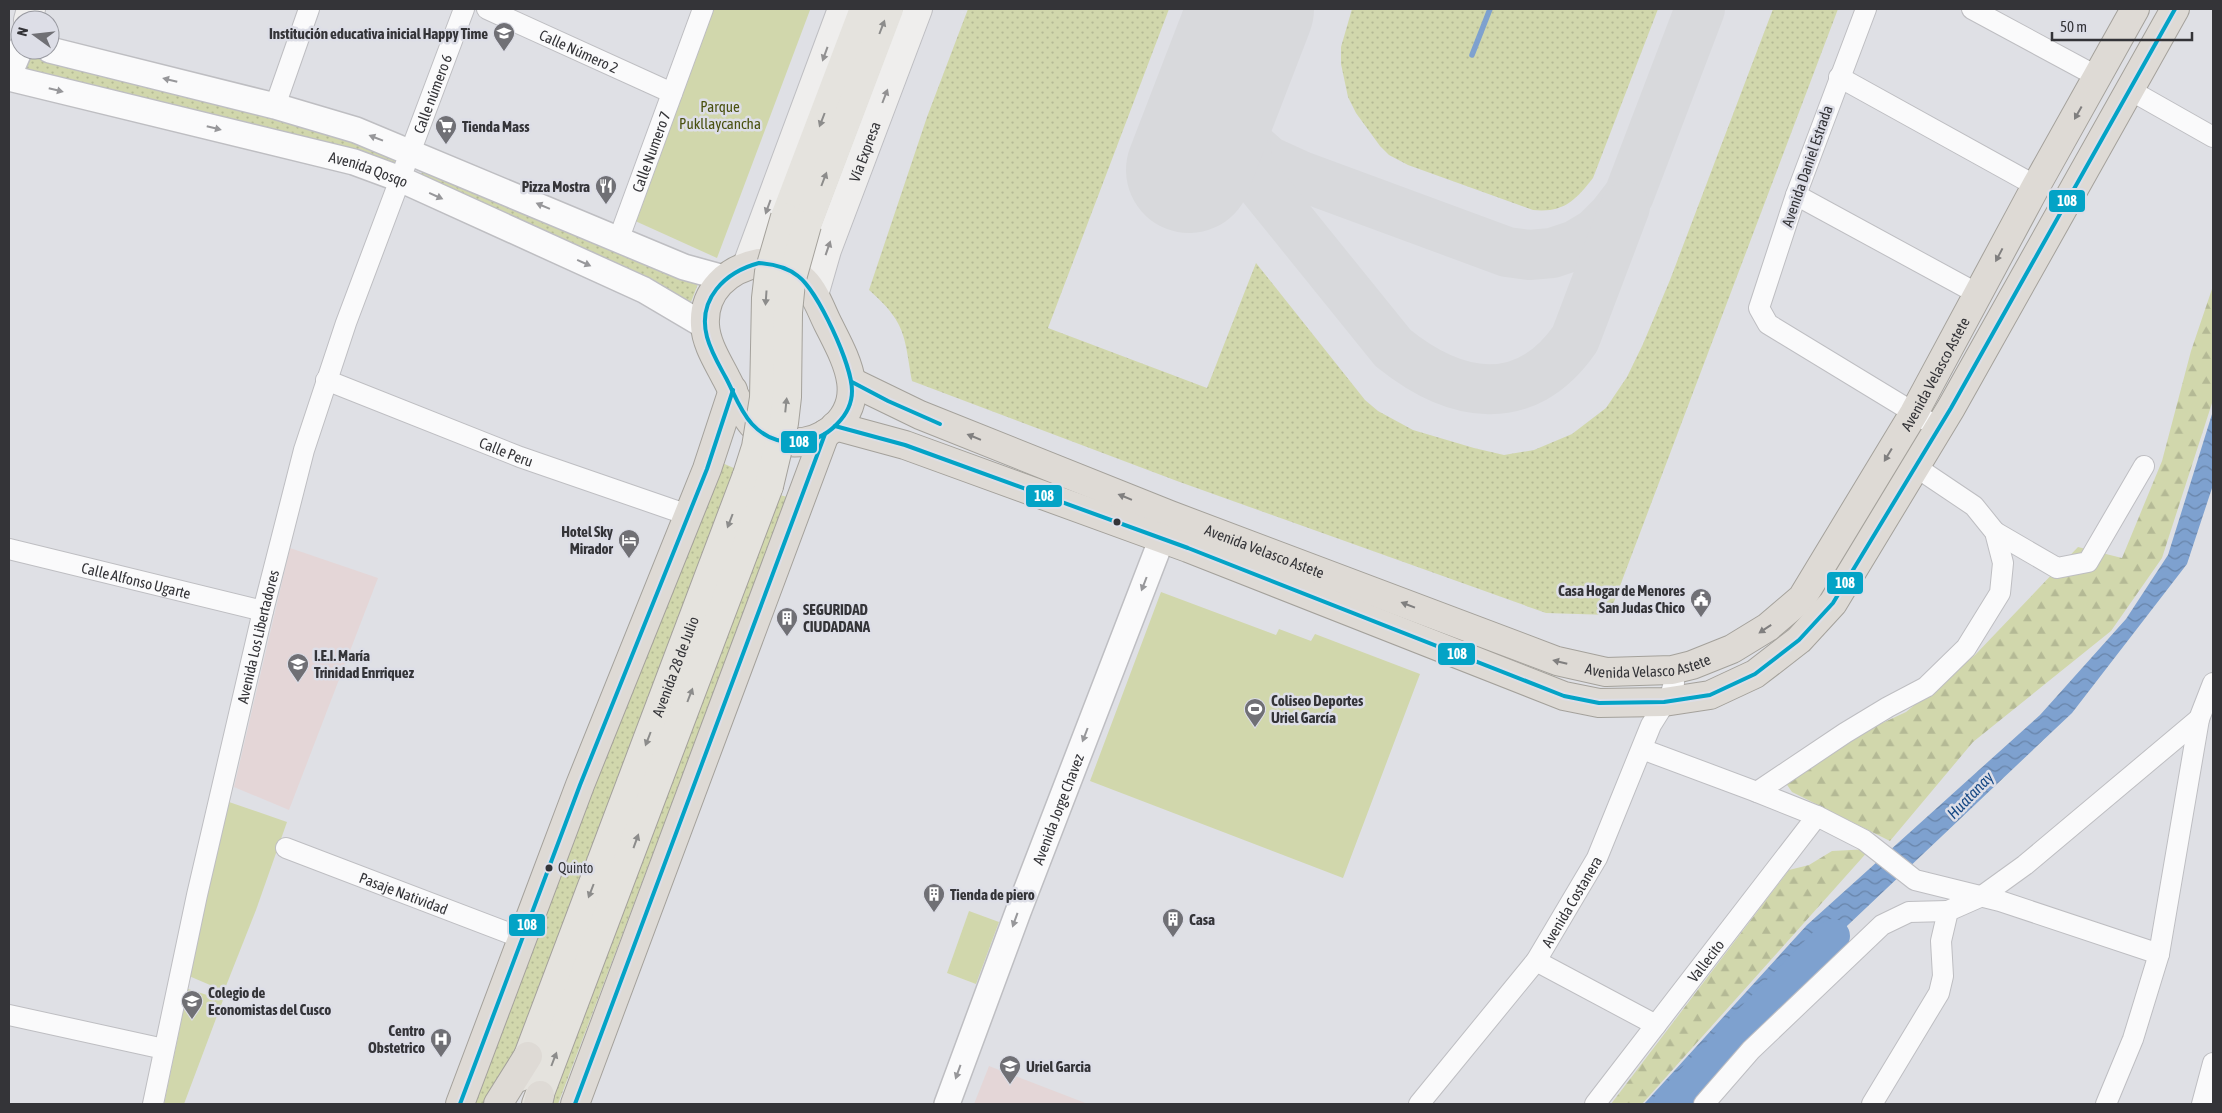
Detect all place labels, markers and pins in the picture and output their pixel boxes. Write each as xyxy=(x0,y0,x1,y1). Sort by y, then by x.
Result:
school or university icon: Institución educativa inicial Happy Time xyxy=(492,21,516,52)
place label: Institución educativa inicial Happy Time xyxy=(269,25,488,42)
supermarket icon: Tienda Mass xyxy=(434,114,458,145)
place label: Tienda Mass xyxy=(462,118,530,135)
restaurant icon: Pizza Mostra xyxy=(594,174,618,205)
place label: Pizza Mostra xyxy=(522,178,590,195)
unlabelled marker xyxy=(1112,517,1122,527)
place label: Hotel Sky Mirador xyxy=(561,523,614,557)
hotel icon: Hotel Sky Mirador xyxy=(617,528,641,559)
place label: Casa Hogar de Menores San Judas Chico xyxy=(1558,582,1686,616)
public building icon: Casa Hogar de Menores San Judas Chico xyxy=(1689,587,1713,618)
place label: SEGURIDAD CIUDADANA xyxy=(803,601,871,635)
building icon: SEGURIDAD CIUDADANA xyxy=(775,606,799,637)
place label: I.E.I. María Trinidad Enrriquez xyxy=(314,647,415,681)
school or university icon: I.E.I. María Trinidad Enrriquez xyxy=(286,652,310,683)
place label: Coliseo Deportes Uriel García xyxy=(1271,692,1364,726)
sports icon: Coliseo Deportes Uriel García xyxy=(1243,697,1267,728)
place label: Quinto xyxy=(558,860,593,876)
marker: Quinto xyxy=(544,863,554,873)
building icon: Tienda de piero xyxy=(922,882,946,913)
place label: Tienda de piero xyxy=(950,886,1035,903)
building icon: Casa xyxy=(1161,907,1185,938)
place label: Casa xyxy=(1189,911,1215,928)
place label: Colegio de Economistas del Cusco xyxy=(208,984,331,1018)
school or university icon: Colegio de Economistas del Cusco xyxy=(180,989,204,1020)
place label: Centro Obstetrico xyxy=(368,1022,425,1056)
hospital icon: Centro Obstetrico xyxy=(429,1027,453,1058)
school or university icon: Uriel Garcia xyxy=(998,1054,1022,1085)
place label: Uriel Garcia xyxy=(1026,1058,1091,1075)

